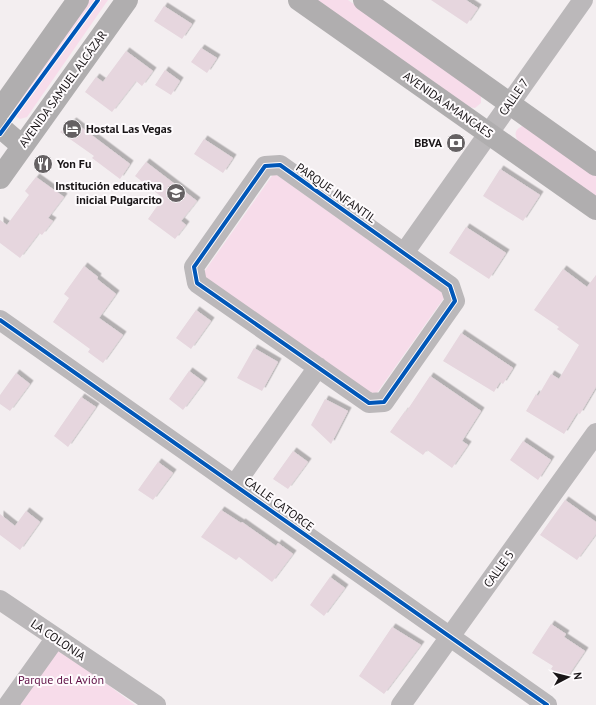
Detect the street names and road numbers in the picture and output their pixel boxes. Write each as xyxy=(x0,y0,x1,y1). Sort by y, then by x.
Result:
street label: AVENIDA SAMUEL ALCÁZAR xyxy=(15,27,110,150)
street label: AVENIDA AMANCAES xyxy=(401,68,496,141)
street label: CALLE 7 xyxy=(495,75,532,118)
street label: PARQUE INFANTIL xyxy=(293,159,379,226)
street label: CALLE CATORCE xyxy=(242,473,317,534)
street label: CALLE 5 xyxy=(480,547,517,590)
street label: LA COLONIA xyxy=(28,616,89,663)

